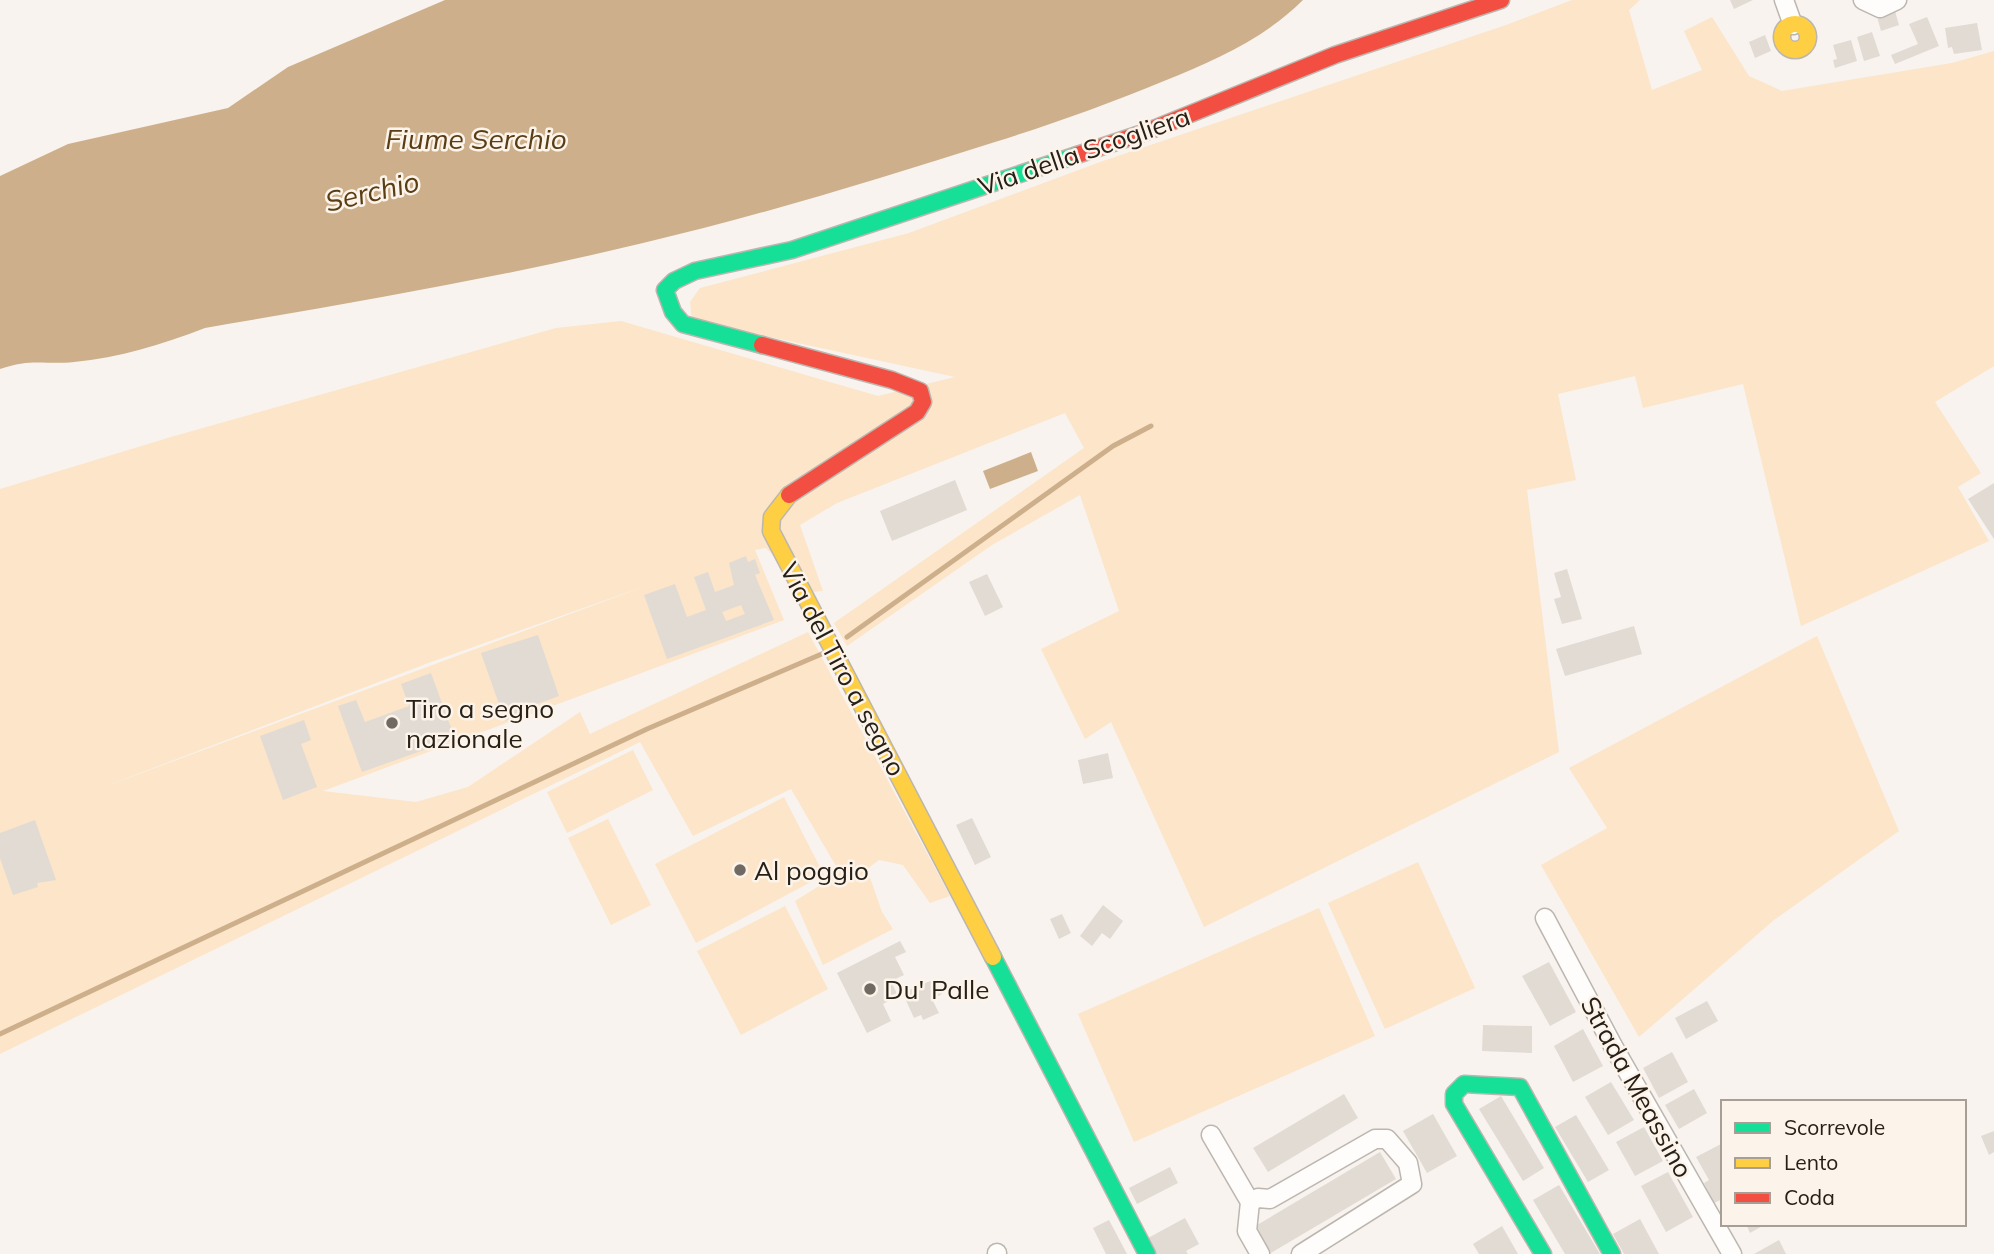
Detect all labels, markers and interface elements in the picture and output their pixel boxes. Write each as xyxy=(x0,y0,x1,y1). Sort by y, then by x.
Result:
street label: Via della Scogliera xyxy=(974,99,1194,203)
water label: Fiume Serchio xyxy=(385,121,567,156)
water label: Serchio xyxy=(321,163,423,219)
street label: Via del Tiro a segno xyxy=(773,556,913,782)
place label: Tiro a segno nazionale xyxy=(406,692,554,755)
marker: Tiro a segno nazionale xyxy=(384,715,400,731)
place label: Al poggio xyxy=(754,854,869,887)
marker: Al poggio xyxy=(732,862,748,878)
place label: Du' Palle xyxy=(884,973,989,1006)
marker: Du' Palle xyxy=(862,981,878,997)
street label: Strada Meassino xyxy=(1574,991,1700,1183)
legend xyxy=(1721,1100,1966,1226)
text: Scorrevole xyxy=(1784,1114,1885,1140)
text: Lento xyxy=(1784,1149,1838,1175)
text: Coda xyxy=(1784,1184,1835,1210)

